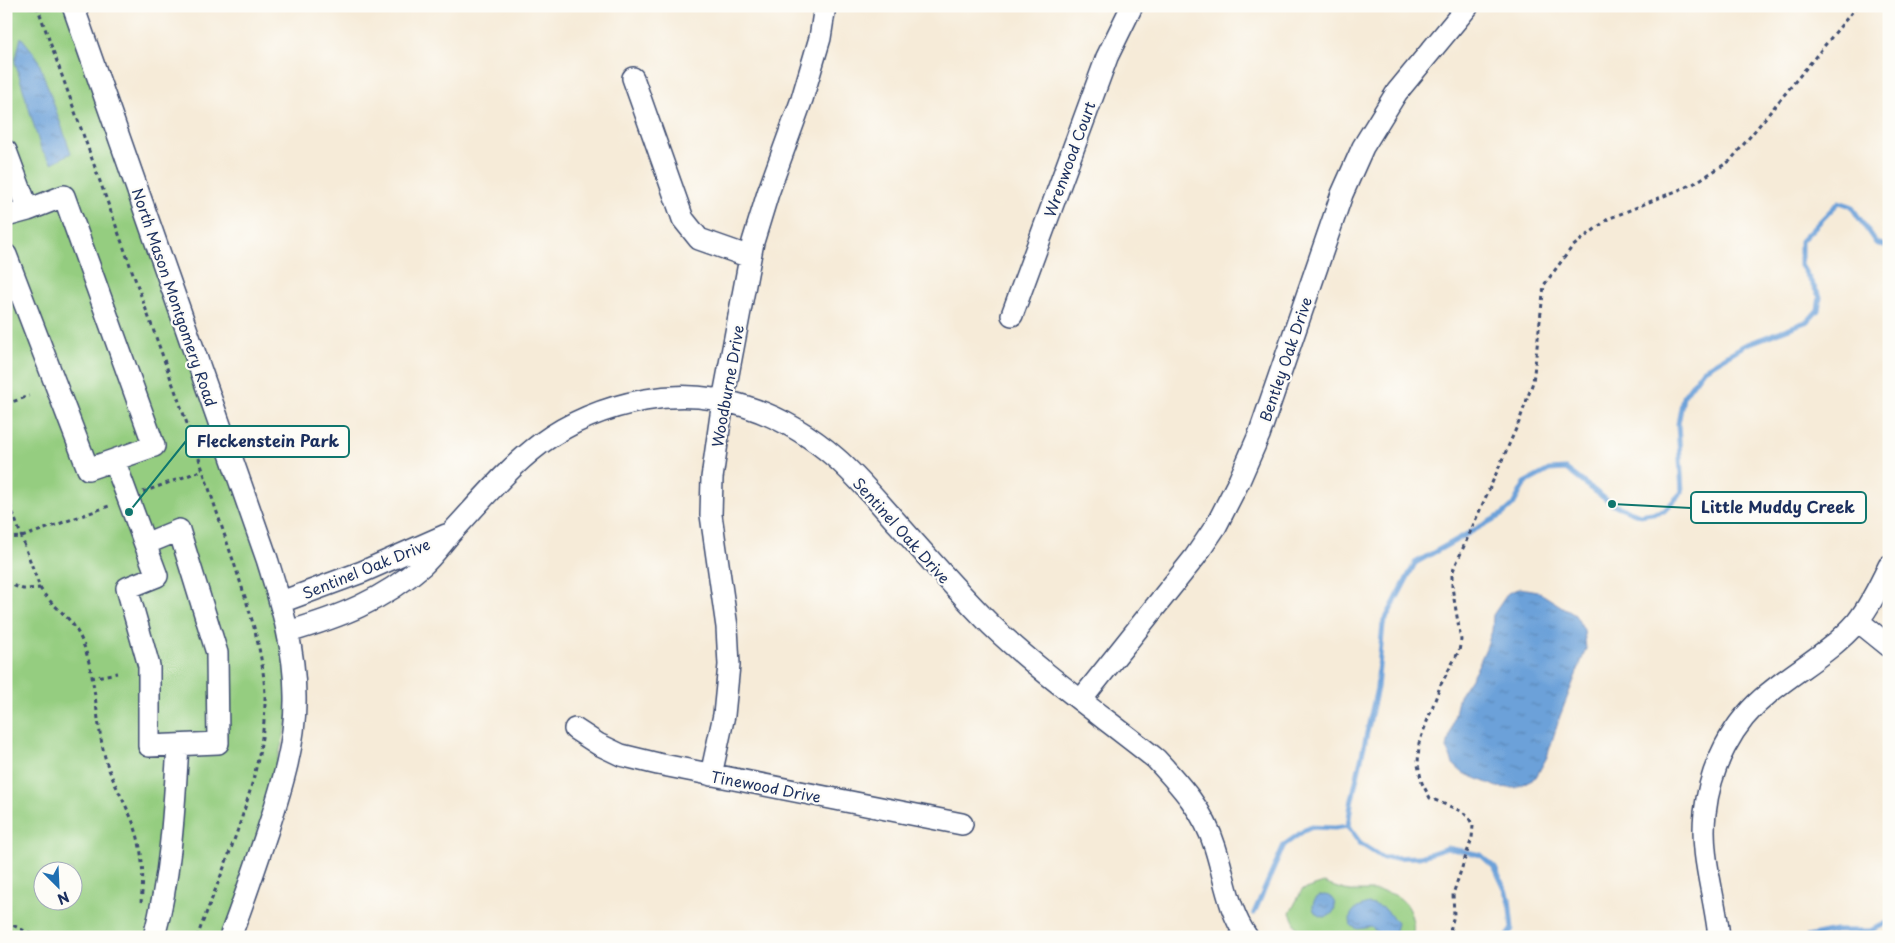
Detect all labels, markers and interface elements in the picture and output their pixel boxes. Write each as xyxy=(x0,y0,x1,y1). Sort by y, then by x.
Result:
street label: Wrenwood Court xyxy=(1037,98,1101,220)
street label: North Mason Montgomery Road xyxy=(127,185,223,409)
street label: Bentley Oak Drive xyxy=(1253,294,1317,424)
street label: Woodburne Drive xyxy=(705,323,749,449)
callout: Fleckenstein Park xyxy=(186,426,349,457)
text: Fleckenstein Park xyxy=(197,428,340,452)
street label: Sentinel Oak Drive xyxy=(848,472,956,588)
callout: Little Muddy Creek xyxy=(1691,492,1866,523)
text: Little Muddy Creek xyxy=(1701,494,1855,518)
street label: Sentinel Oak Drive xyxy=(299,532,433,604)
street label: Tinewood Drive xyxy=(709,764,823,808)
north arrow xyxy=(32,860,82,910)
text: N xyxy=(54,886,73,910)

